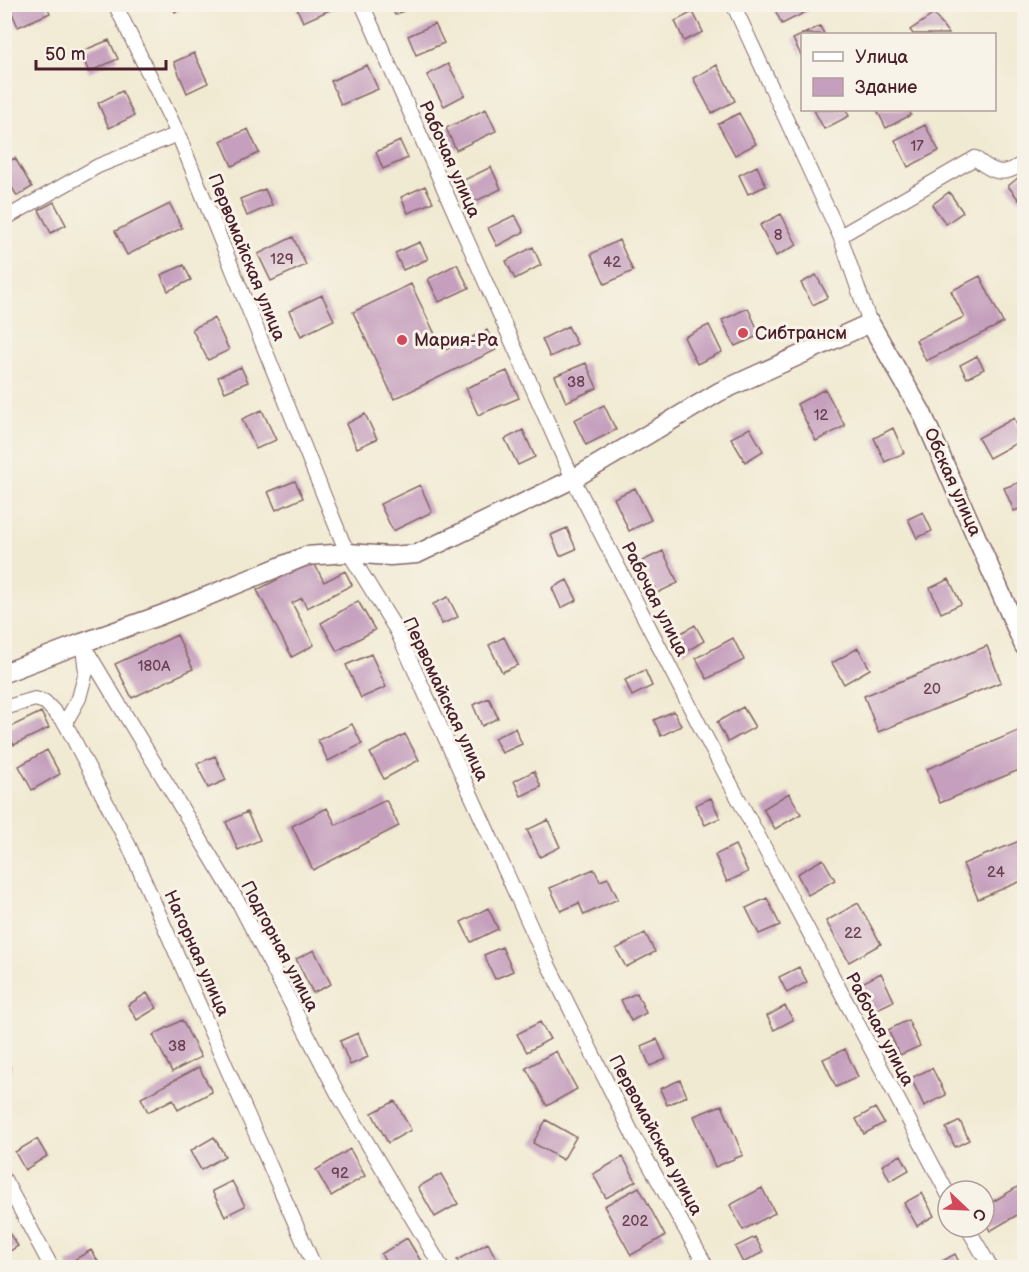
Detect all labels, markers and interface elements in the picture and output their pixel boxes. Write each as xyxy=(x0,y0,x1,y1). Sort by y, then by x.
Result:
scale bar xyxy=(36,33,166,71)
legend xyxy=(801,33,996,111)
text: 50 m xyxy=(45,44,86,65)
text: Улица xyxy=(855,47,909,68)
text: Здание xyxy=(855,77,917,98)
street label: Рабочая улица xyxy=(414,97,485,221)
house number: 17 xyxy=(910,137,924,156)
street label: Первомайская улица xyxy=(203,170,290,344)
house number: 8 xyxy=(774,226,783,245)
house number: 129 xyxy=(270,250,294,269)
house number: 42 xyxy=(603,253,621,272)
place label: Сибтрансм xyxy=(755,323,847,344)
marker: Сибтрансм xyxy=(736,326,750,340)
place label: Мария-Ра xyxy=(414,330,499,351)
marker: Мария-Ра xyxy=(395,333,409,347)
house number: 38 xyxy=(567,373,585,392)
house number: 12 xyxy=(814,406,828,425)
street label: Обская улица xyxy=(919,425,986,540)
street label: Рабочая улица xyxy=(617,538,693,660)
street label: Первомайская улица xyxy=(398,614,493,785)
house number: 180А xyxy=(138,657,171,676)
house number: 20 xyxy=(923,680,941,699)
house number: 24 xyxy=(987,863,1005,882)
street label: Подгорная улица xyxy=(236,877,323,1015)
street label: Нагорная улица xyxy=(159,887,234,1020)
house number: 22 xyxy=(844,924,862,943)
street label: Рабочая улица xyxy=(841,969,919,1090)
house number: 38 xyxy=(168,1037,186,1056)
street label: Первомайская улица xyxy=(604,1051,707,1219)
house number: 92 xyxy=(331,1164,349,1183)
north arrow xyxy=(936,1179,996,1239)
text: С xyxy=(968,1205,989,1223)
house number: 202 xyxy=(622,1212,648,1231)

